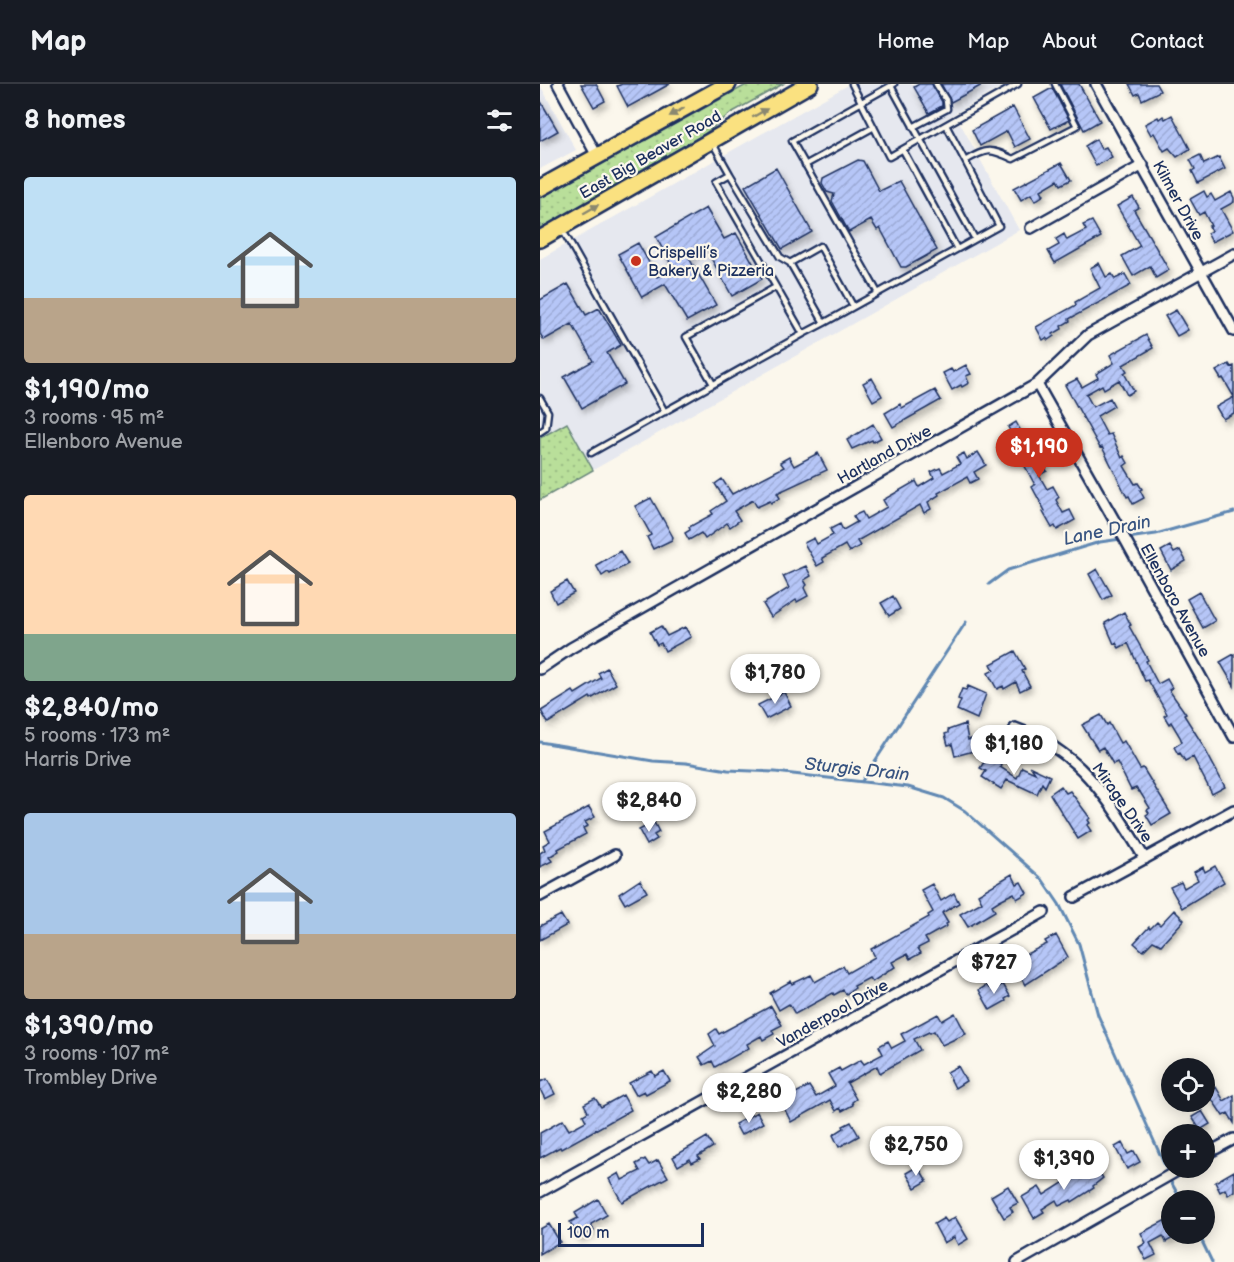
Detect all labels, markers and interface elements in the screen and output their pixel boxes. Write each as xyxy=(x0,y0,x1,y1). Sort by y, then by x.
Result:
text: Map xyxy=(30,25,86,58)
text: Home xyxy=(877,29,934,54)
text: Map xyxy=(967,29,1009,54)
text: About xyxy=(1042,29,1097,54)
text: Contact xyxy=(1130,29,1204,54)
icon: filters xyxy=(483,104,516,137)
text: 8 homes xyxy=(24,105,126,136)
street label: East Big Beaver Road xyxy=(577,107,725,204)
one-way arrow xyxy=(668,107,685,117)
one-way arrow xyxy=(752,107,768,118)
street label: Kilmer Drive xyxy=(1148,158,1208,244)
one-way arrow xyxy=(583,204,599,215)
icon: home xyxy=(216,216,324,324)
place label: Crispelli’s Bakery & Pizzeria xyxy=(648,244,774,281)
marker: Crispelli’s Bakery & Pizzeria xyxy=(629,254,643,268)
text: $1,190/mo xyxy=(24,375,149,406)
text: 3 rooms · 95 m² xyxy=(24,406,164,430)
street label: Hartland Drive xyxy=(835,421,935,489)
pin: $1,190 xyxy=(990,428,1088,479)
text: Ellenboro Avenue xyxy=(24,430,183,454)
text: $1,190 xyxy=(1010,435,1068,459)
water label: Lane Drain xyxy=(1062,511,1153,550)
icon: home xyxy=(216,534,324,642)
street label: Ellenboro Avenue xyxy=(1136,541,1214,661)
pin: $1,780 xyxy=(726,654,824,705)
text: $1,780 xyxy=(744,661,806,685)
text: $2,840/mo xyxy=(24,693,159,724)
text: 5 rooms · 173 m² xyxy=(24,724,170,748)
pin: $1,180 xyxy=(965,725,1063,776)
text: $1,180 xyxy=(985,732,1043,756)
text: Harris Drive xyxy=(24,748,131,772)
water label: Sturgis Drain xyxy=(804,754,910,785)
street label: Mirage Drive xyxy=(1087,759,1156,847)
pin: $2,840 xyxy=(600,782,698,833)
text: $2,840 xyxy=(616,789,682,813)
icon: home xyxy=(216,852,324,960)
pin: $727 xyxy=(958,944,1030,995)
text: $727 xyxy=(971,951,1017,975)
street label: Vanderpool Drive xyxy=(774,976,892,1053)
text: $1,390/mo xyxy=(24,1011,154,1042)
text: 3 rooms · 107 m² xyxy=(24,1042,169,1066)
map controls xyxy=(1161,1058,1215,1244)
button: locate xyxy=(1161,1058,1215,1112)
text: Trombley Drive xyxy=(24,1066,157,1090)
pin: $2,280 xyxy=(700,1073,798,1124)
text: $2,280 xyxy=(716,1080,782,1104)
button: + xyxy=(1161,1124,1215,1178)
pin: $2,750 xyxy=(867,1126,965,1177)
text: $2,750 xyxy=(884,1133,948,1157)
pin: $1,390 xyxy=(1015,1140,1113,1191)
text: $1,390 xyxy=(1033,1147,1095,1171)
button: − xyxy=(1161,1190,1215,1244)
scale bar xyxy=(558,1220,704,1248)
text: 100 m xyxy=(567,1224,610,1243)

